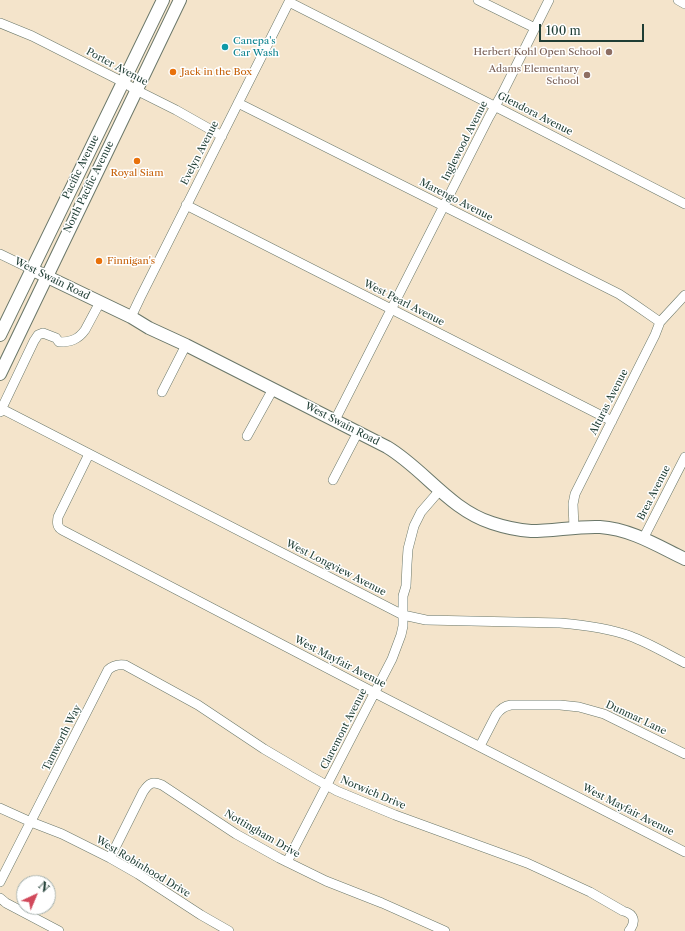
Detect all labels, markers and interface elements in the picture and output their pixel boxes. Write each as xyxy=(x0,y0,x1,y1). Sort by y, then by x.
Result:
scale bar xyxy=(541,16,646,42)
text: 100 m xyxy=(546,23,581,38)
place label: Canepa's Car Wash xyxy=(233,35,279,58)
marker: Canepa's Car Wash xyxy=(220,42,230,52)
street label: Porter Avenue xyxy=(84,46,150,88)
place label: Herbert Kohl Open School xyxy=(474,46,601,58)
marker: Herbert Kohl Open School xyxy=(604,47,614,57)
place label: Adams Elementary School xyxy=(489,63,579,86)
place label: Jack in the Box xyxy=(181,66,252,78)
marker: Jack in the Box xyxy=(168,67,178,77)
marker: Adams Elementary School xyxy=(582,70,592,80)
street label: Glendora Avenue xyxy=(495,90,575,138)
street label: Inglewood Avenue xyxy=(440,99,490,183)
street label: Evelyn Avenue xyxy=(179,119,221,187)
street label: Pacific Avenue xyxy=(60,133,102,201)
street label: North Pacific Avenue xyxy=(62,139,116,235)
marker: Royal Siam xyxy=(132,156,142,166)
place label: Royal Siam xyxy=(111,167,163,179)
street label: Marengo Avenue xyxy=(417,176,495,224)
place label: Finnigan's xyxy=(107,255,155,267)
street label: West Swain Road xyxy=(12,256,92,302)
marker: Finnigan's xyxy=(94,256,104,266)
street label: West Pearl Avenue xyxy=(362,277,446,329)
street label: Alturas Avenue xyxy=(587,367,631,437)
street label: West Swain Road xyxy=(303,400,381,448)
street label: Brea Avenue xyxy=(635,463,673,523)
street label: West Longview Avenue xyxy=(284,538,388,598)
street label: West Mayfair Avenue xyxy=(292,634,388,690)
street label: Claremont Avenue xyxy=(318,687,370,771)
street label: Dunmar Lane xyxy=(604,699,668,737)
street label: Tamworth Way xyxy=(40,703,84,773)
street label: Norwich Drive xyxy=(339,774,407,812)
street label: West Mayfair Avenue xyxy=(580,782,676,838)
street label: Nottingham Drive xyxy=(222,807,302,861)
street label: West Robinhood Drive xyxy=(94,834,192,900)
north arrow xyxy=(16,875,56,915)
text: N xyxy=(35,879,52,895)

